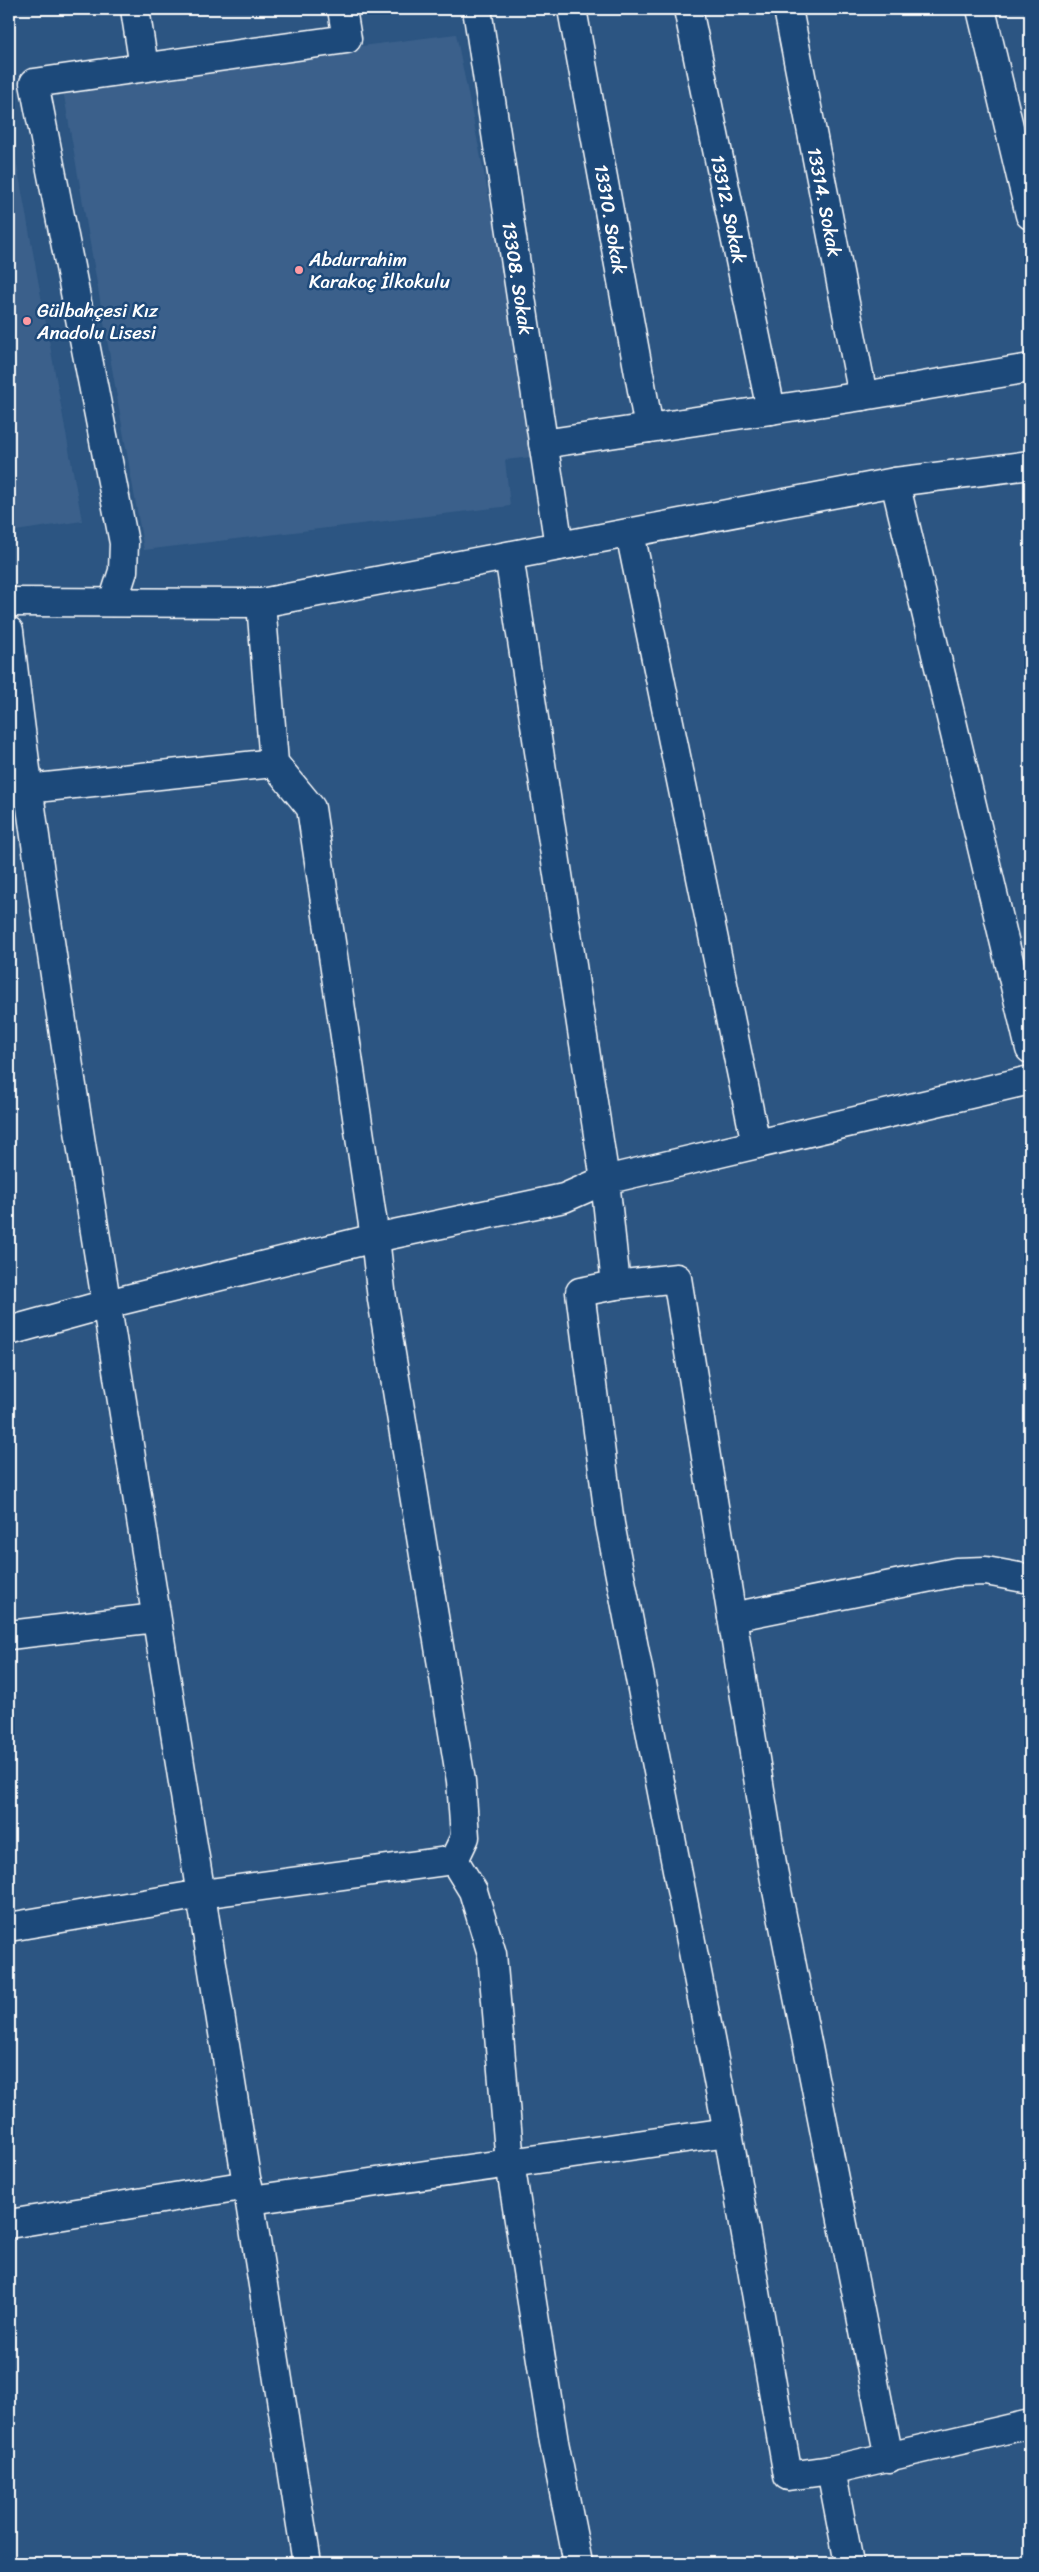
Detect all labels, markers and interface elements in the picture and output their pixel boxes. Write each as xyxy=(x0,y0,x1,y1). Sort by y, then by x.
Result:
street label: 13314. Sokak xyxy=(798,144,851,260)
street label: 13312. Sokak xyxy=(701,152,756,266)
street label: 13310. Sokak xyxy=(585,161,636,277)
street label: 13308. Sokak xyxy=(492,219,543,337)
place label: Abdurrahim Karakoç İlkokulu xyxy=(308,243,450,298)
marker: Abdurrahim Karakoç İlkokulu xyxy=(293,264,305,276)
place label: Gülbahçesi Kız Anadolu Lisesi xyxy=(36,294,159,349)
marker: Gülbahçesi Kız Anadolu Lisesi xyxy=(21,315,33,327)

